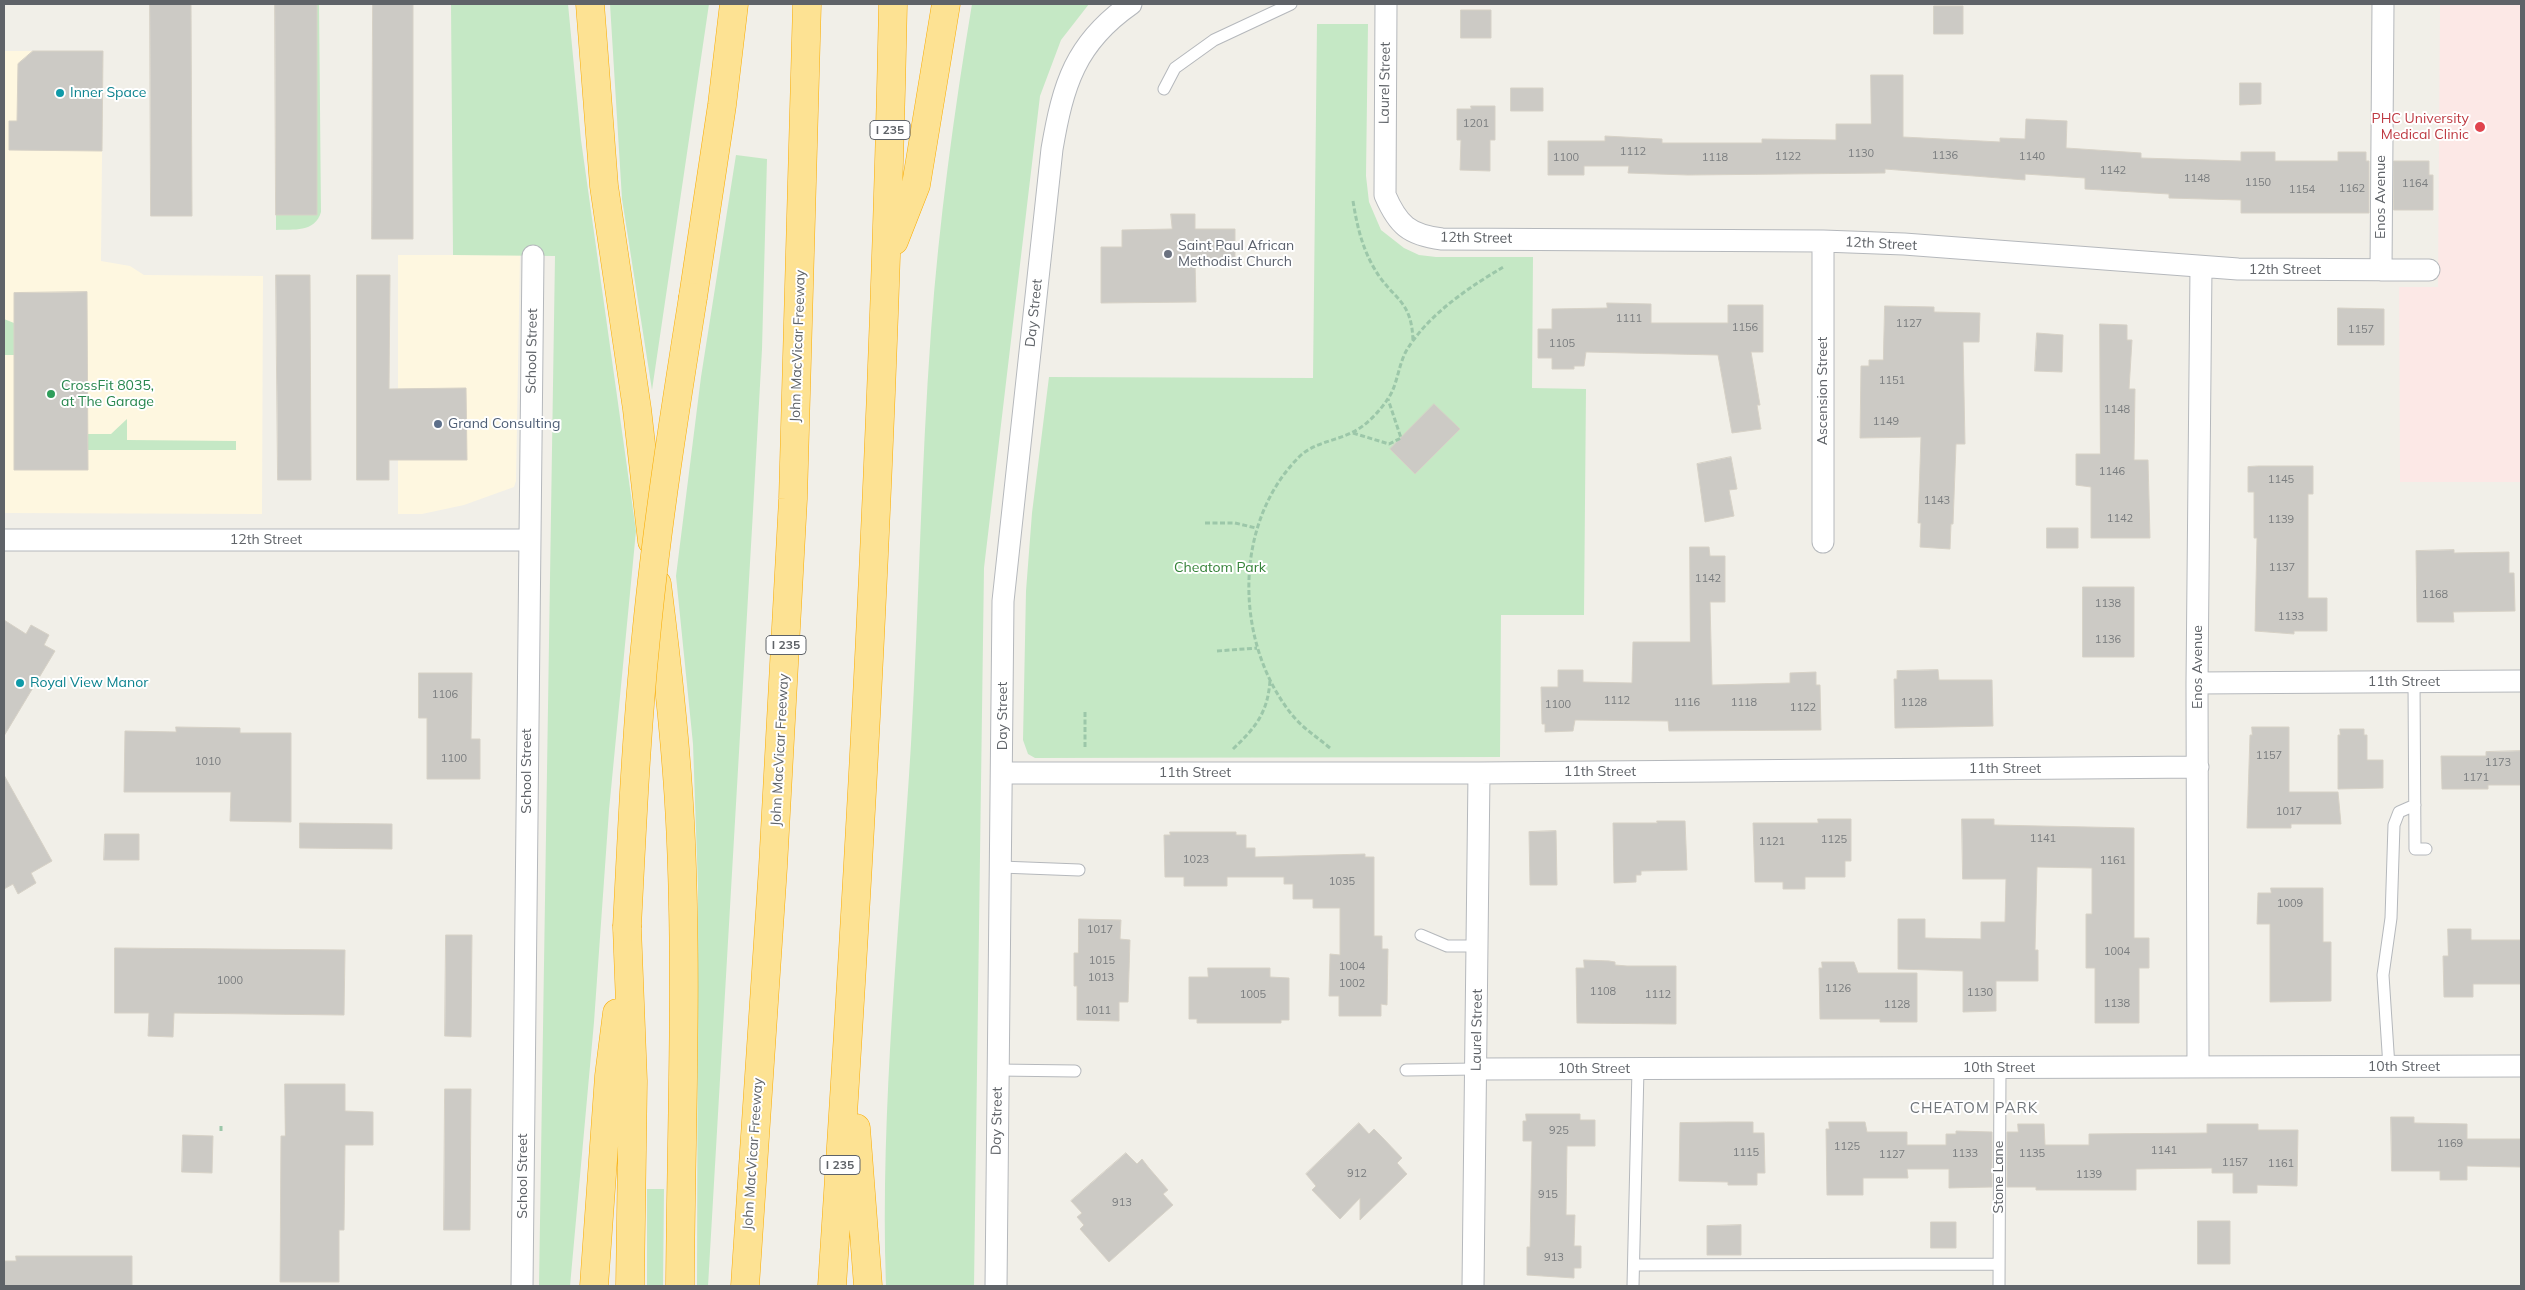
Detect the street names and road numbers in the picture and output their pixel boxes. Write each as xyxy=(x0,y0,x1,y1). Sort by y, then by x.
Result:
street label: Laurel Street xyxy=(1376,42,1394,124)
road number: I 235 xyxy=(870,120,910,140)
street label: Enos Avenue xyxy=(2373,155,2389,239)
street label: 12th Street xyxy=(1440,229,1512,247)
street label: 12th Street xyxy=(1844,234,1918,254)
street label: 12th Street xyxy=(2249,262,2321,278)
street label: John MacVicar Freeway xyxy=(787,269,809,423)
street label: Day Street xyxy=(1022,278,1046,348)
street label: School Street xyxy=(523,308,541,394)
street label: Ascension Street xyxy=(1815,337,1831,445)
street label: 12th Street xyxy=(230,532,302,548)
street label: Enos Avenue xyxy=(2190,625,2206,709)
road number: I 235 xyxy=(766,636,806,654)
street label: John MacVicar Freeway xyxy=(768,673,792,827)
street label: 11th Street xyxy=(2368,674,2440,690)
street label: Day Street xyxy=(995,682,1011,750)
street label: School Street xyxy=(519,728,535,814)
street label: 11th Street xyxy=(1969,761,2041,777)
street label: 11th Street xyxy=(1564,764,1636,780)
street label: 11th Street xyxy=(1159,765,1231,781)
street label: Laurel Street xyxy=(1468,989,1486,1071)
street label: 10th Street xyxy=(2368,1059,2440,1075)
street label: 10th Street xyxy=(1963,1060,2035,1076)
street label: 10th Street xyxy=(1558,1061,1630,1077)
street label: John MacVicar Freeway xyxy=(739,1077,767,1231)
street label: Day Street xyxy=(988,1087,1006,1155)
street label: School Street xyxy=(515,1133,531,1219)
street label: Stone Lane xyxy=(1991,1141,2007,1213)
road number: I 235 xyxy=(820,1156,860,1174)

